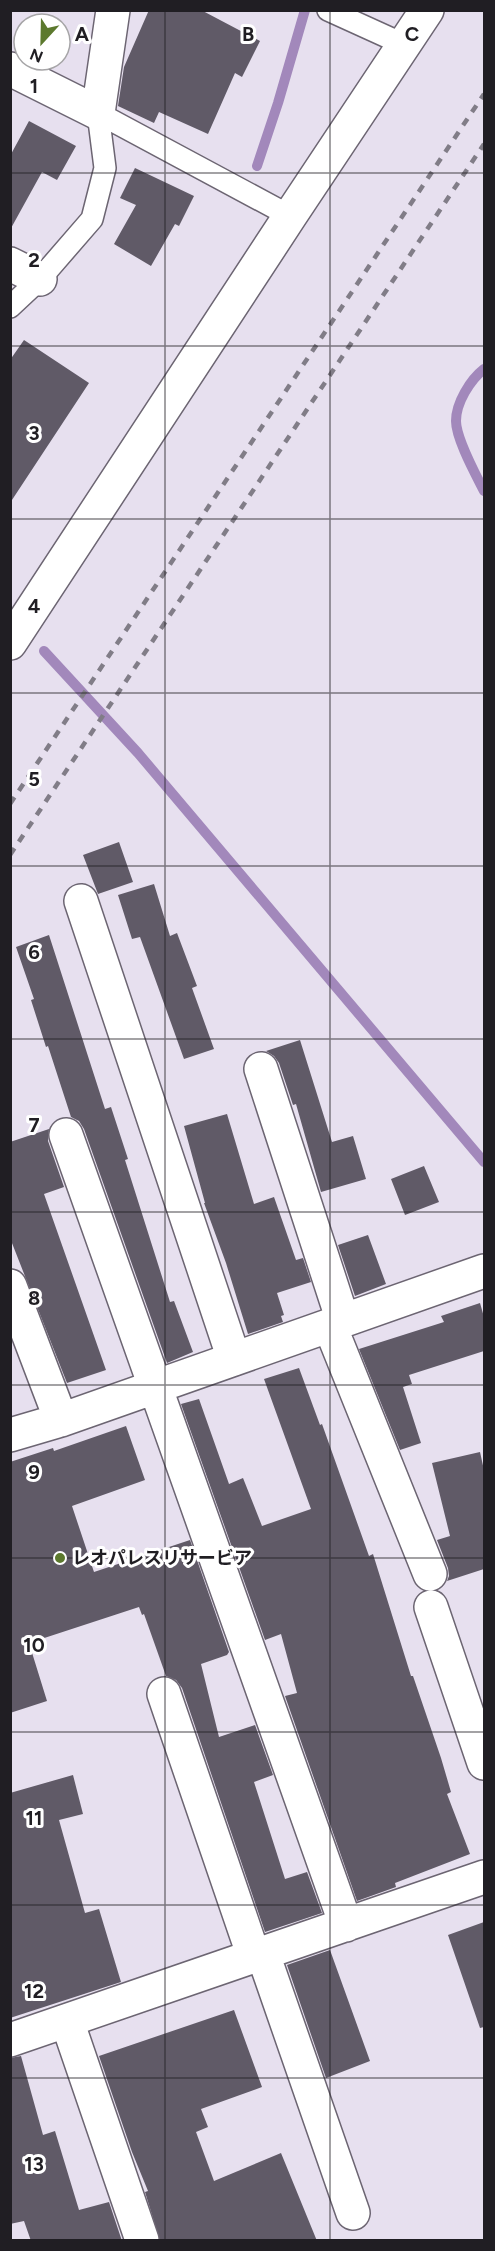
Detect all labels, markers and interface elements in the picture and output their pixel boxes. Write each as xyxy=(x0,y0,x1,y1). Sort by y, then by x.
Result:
north arrow xyxy=(12,12,72,72)
text: A xyxy=(75,22,90,46)
text: B xyxy=(242,22,254,46)
text: C xyxy=(405,22,419,46)
text: N xyxy=(27,44,46,67)
text: 1 xyxy=(30,74,38,98)
text: 2 xyxy=(28,248,40,272)
text: 3 xyxy=(28,421,40,445)
text: 4 xyxy=(28,594,41,618)
text: 5 xyxy=(28,767,40,791)
text: 6 xyxy=(28,940,40,964)
text: 7 xyxy=(28,1113,40,1137)
text: 8 xyxy=(28,1286,40,1310)
text: 9 xyxy=(28,1460,40,1484)
place label: レオパレスリサービア xyxy=(72,1547,252,1569)
marker: レオパレスリサービア xyxy=(53,1551,67,1565)
text: 10 xyxy=(23,1633,45,1657)
text: 11 xyxy=(26,1806,42,1830)
text: 12 xyxy=(24,1979,44,2003)
text: 13 xyxy=(24,2152,44,2176)

